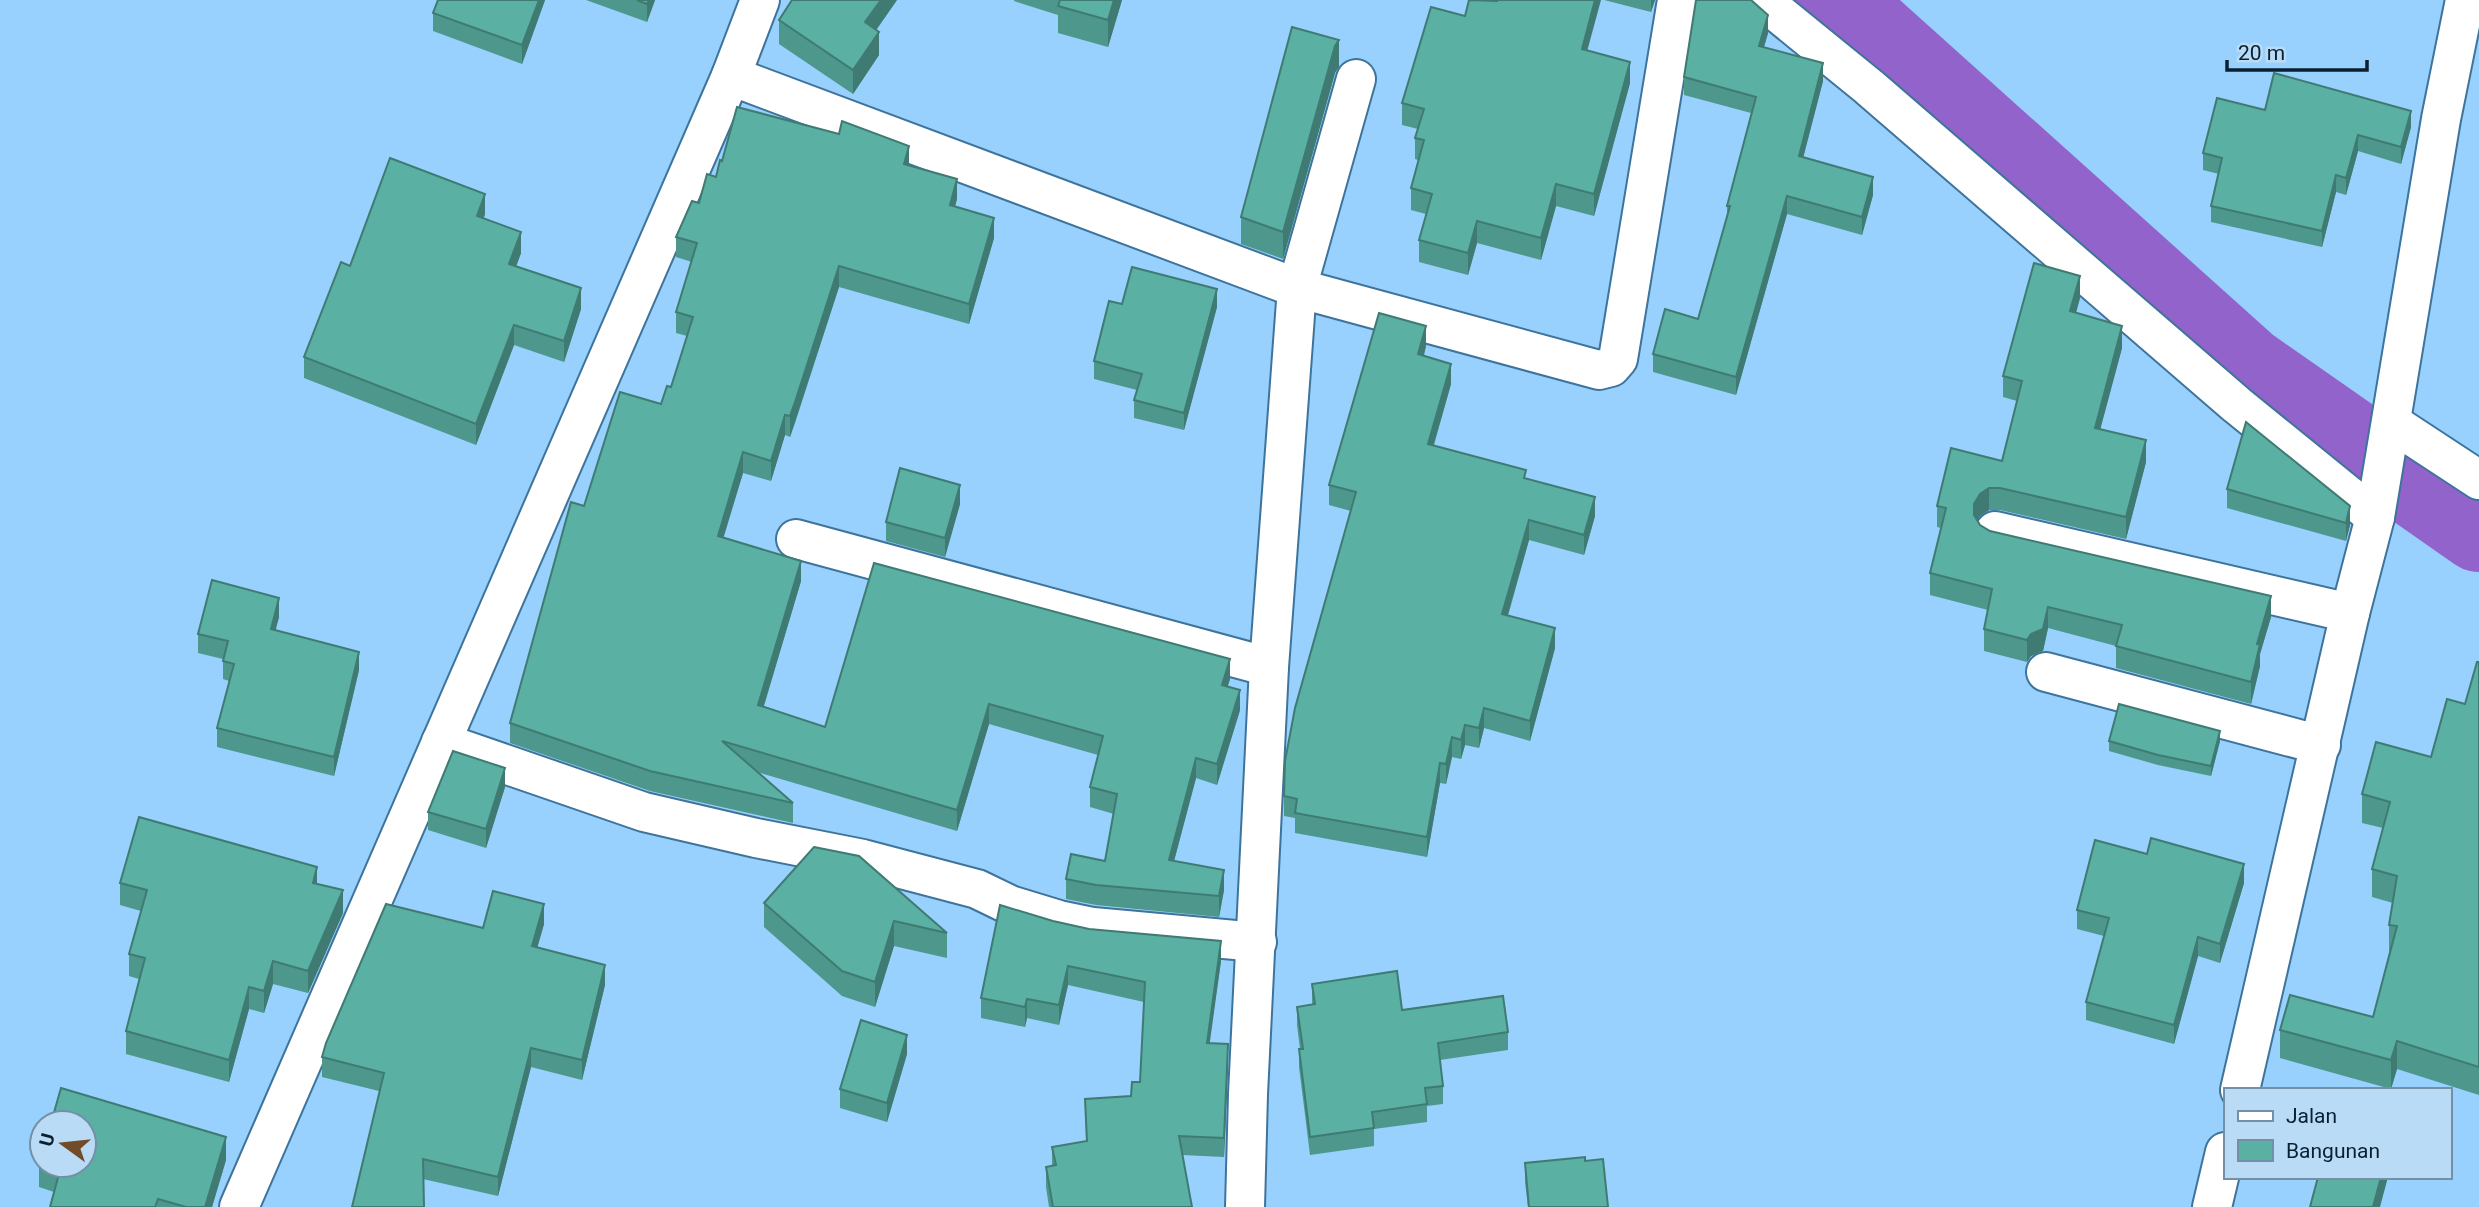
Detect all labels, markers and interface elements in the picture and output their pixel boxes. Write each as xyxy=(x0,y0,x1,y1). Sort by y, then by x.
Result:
scale bar xyxy=(2227,28,2367,72)
text: 20 m xyxy=(2238,41,2285,65)
legend xyxy=(2224,1088,2451,1179)
text: Jalan xyxy=(2286,1104,2337,1128)
north arrow xyxy=(28,1109,98,1179)
text: U xyxy=(34,1131,60,1149)
text: Bangunan xyxy=(2286,1139,2380,1163)

